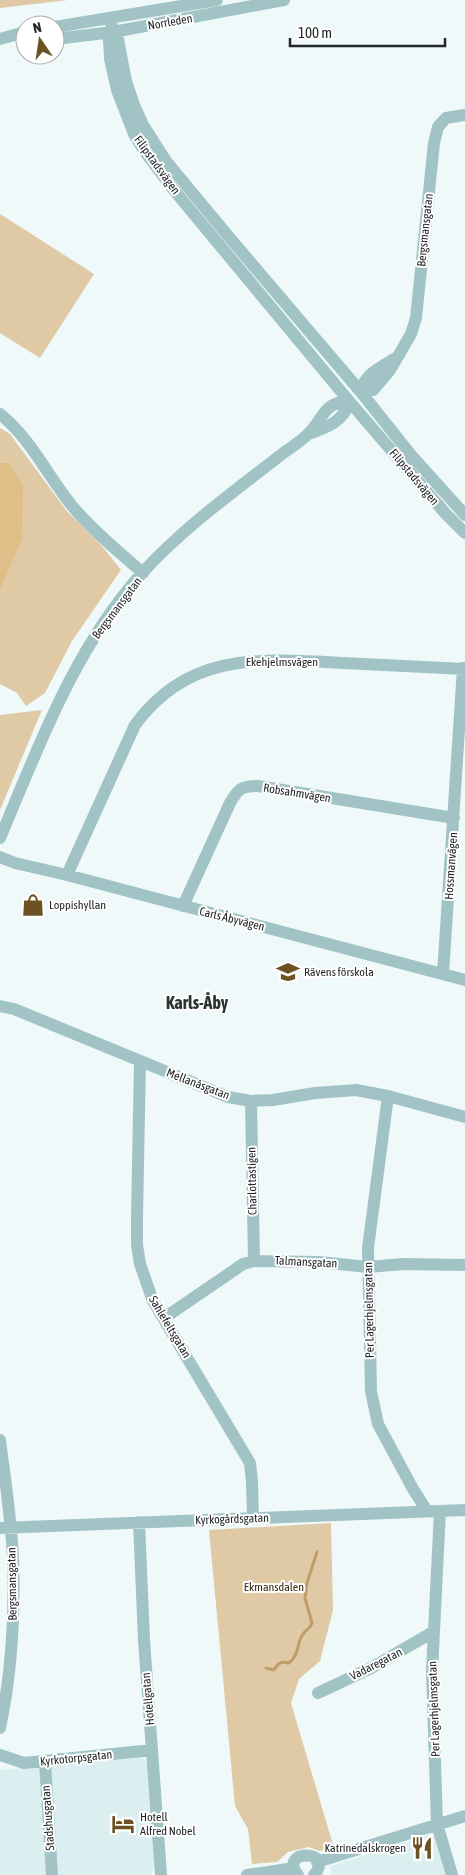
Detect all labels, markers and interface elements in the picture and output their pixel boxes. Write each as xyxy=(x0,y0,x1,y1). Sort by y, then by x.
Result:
street label: Norrleden xyxy=(147,11,193,33)
north arrow xyxy=(15,15,65,65)
scale bar xyxy=(290,15,445,47)
text: N xyxy=(31,19,43,36)
text: 100 m xyxy=(298,24,332,41)
street label: Filipstadsvägen xyxy=(131,133,183,197)
street label: Bergsmansgatan xyxy=(414,193,436,267)
street label: Filipstadsvägen xyxy=(386,446,442,508)
street label: Bergsmansgatan xyxy=(89,574,145,642)
street label: Ekehjelmsvägen xyxy=(246,655,318,669)
street label: Robsahmvägen xyxy=(262,781,332,805)
street label: Hossmanvägen xyxy=(442,832,460,900)
shop icon: Loppishyllan xyxy=(20,892,46,918)
place label: Loppishyllan xyxy=(49,898,106,912)
street label: Carls Åbyvägen xyxy=(198,904,266,934)
school or university icon: Rävens förskola xyxy=(275,959,301,985)
place label: Rävens förskola xyxy=(304,965,374,979)
district label: Karls-Åby xyxy=(166,991,229,1013)
street label: Mellanåsgatan xyxy=(164,1066,232,1102)
street label: Charlottastigen xyxy=(244,1147,260,1215)
street label: Talmansgatan xyxy=(274,1253,338,1271)
street label: Per Lagerhjelmsgatan xyxy=(361,1262,377,1358)
street label: Sahlefeltsgatan xyxy=(146,1293,194,1361)
street label: Kyrkogårdsgatan xyxy=(195,1511,269,1527)
street label: Bergsmansgatan xyxy=(4,1547,20,1621)
park label: Ekmansdalen xyxy=(244,1580,304,1594)
street label: Vadaregatan xyxy=(348,1645,404,1683)
street label: Per Lagerhjelmsgatan xyxy=(425,1661,443,1757)
street label: Hotellgatan xyxy=(139,1672,157,1726)
street label: Kyrkotorpsgatan xyxy=(39,1747,113,1769)
street label: Stadshusgatan xyxy=(39,1785,57,1851)
place label: Hotell Alfred Nobel xyxy=(140,1810,196,1838)
hotel icon: Hotell Alfred Nobel xyxy=(110,1811,136,1837)
restaurant icon: Katrinedalskrogen xyxy=(409,1835,435,1861)
place label: Katrinedalskrogen xyxy=(324,1841,406,1855)

